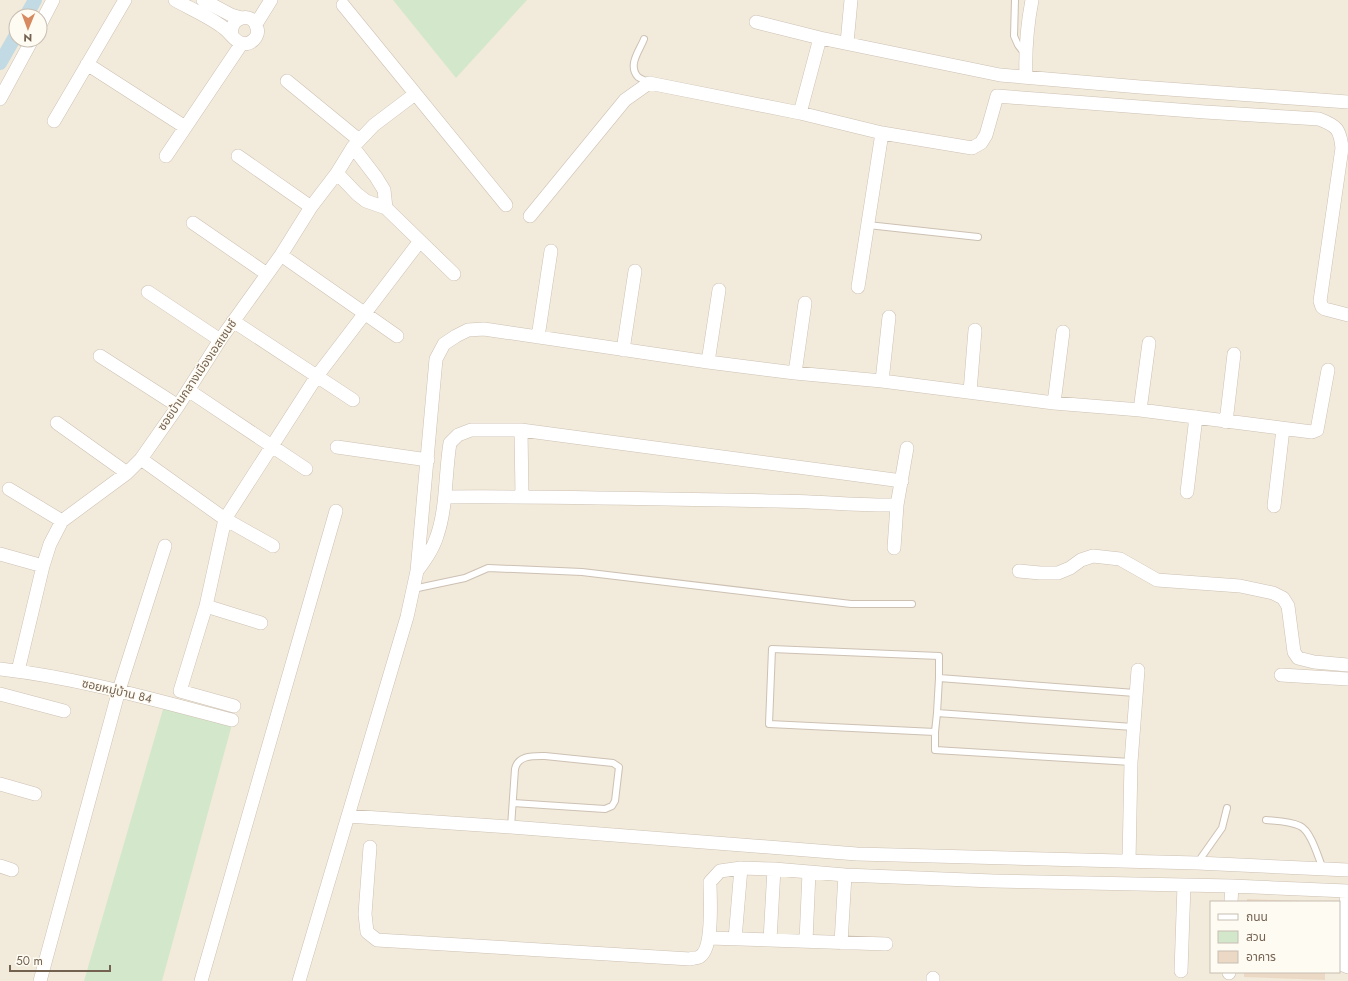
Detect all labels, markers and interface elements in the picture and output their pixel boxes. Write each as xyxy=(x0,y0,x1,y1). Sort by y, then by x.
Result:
north arrow xyxy=(8,8,48,48)
text: N xyxy=(23,30,32,46)
street label: ซอยบ้านกลางเมืองเอสเซนซ์ xyxy=(153,315,241,434)
street label: ซอยหมู่บ้าน 84 xyxy=(80,674,154,708)
legend xyxy=(1210,901,1340,973)
text: ถนน xyxy=(1246,908,1268,926)
text: สวน xyxy=(1246,928,1266,946)
scale bar xyxy=(10,947,110,973)
text: อาคาร xyxy=(1246,948,1276,966)
text: 50 m xyxy=(16,952,43,970)

